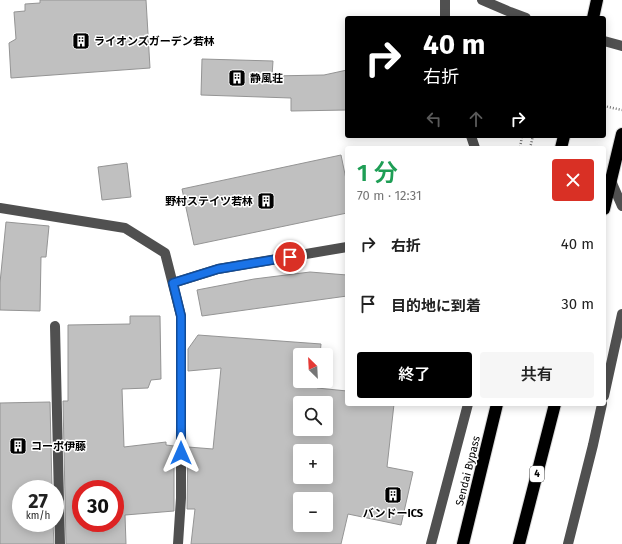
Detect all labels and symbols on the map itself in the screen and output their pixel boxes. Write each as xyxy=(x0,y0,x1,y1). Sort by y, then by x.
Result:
building icon: ライオンズガーデン若林 xyxy=(71,31,91,51)
place label: ライオンズガーデン若林 xyxy=(94,35,215,48)
building icon: 静風荘 xyxy=(227,68,247,88)
place label: 静風荘 xyxy=(250,72,283,85)
building icon: 野村ステイツ若林 xyxy=(256,191,276,211)
place label: 野村ステイツ若林 xyxy=(165,195,253,208)
pin xyxy=(273,240,307,274)
north arrow xyxy=(293,348,333,388)
position arrow xyxy=(160,432,202,474)
street label: Sendai Bypass xyxy=(453,435,483,507)
building icon: コーポ伊藤 xyxy=(8,436,28,456)
place label: コーポ伊藤 xyxy=(31,440,86,453)
road number: 4 xyxy=(530,466,544,482)
speed limit sign: 30 xyxy=(72,480,124,532)
building icon: バンドーICS xyxy=(383,485,403,505)
place label: バンドーICS xyxy=(363,507,424,520)

